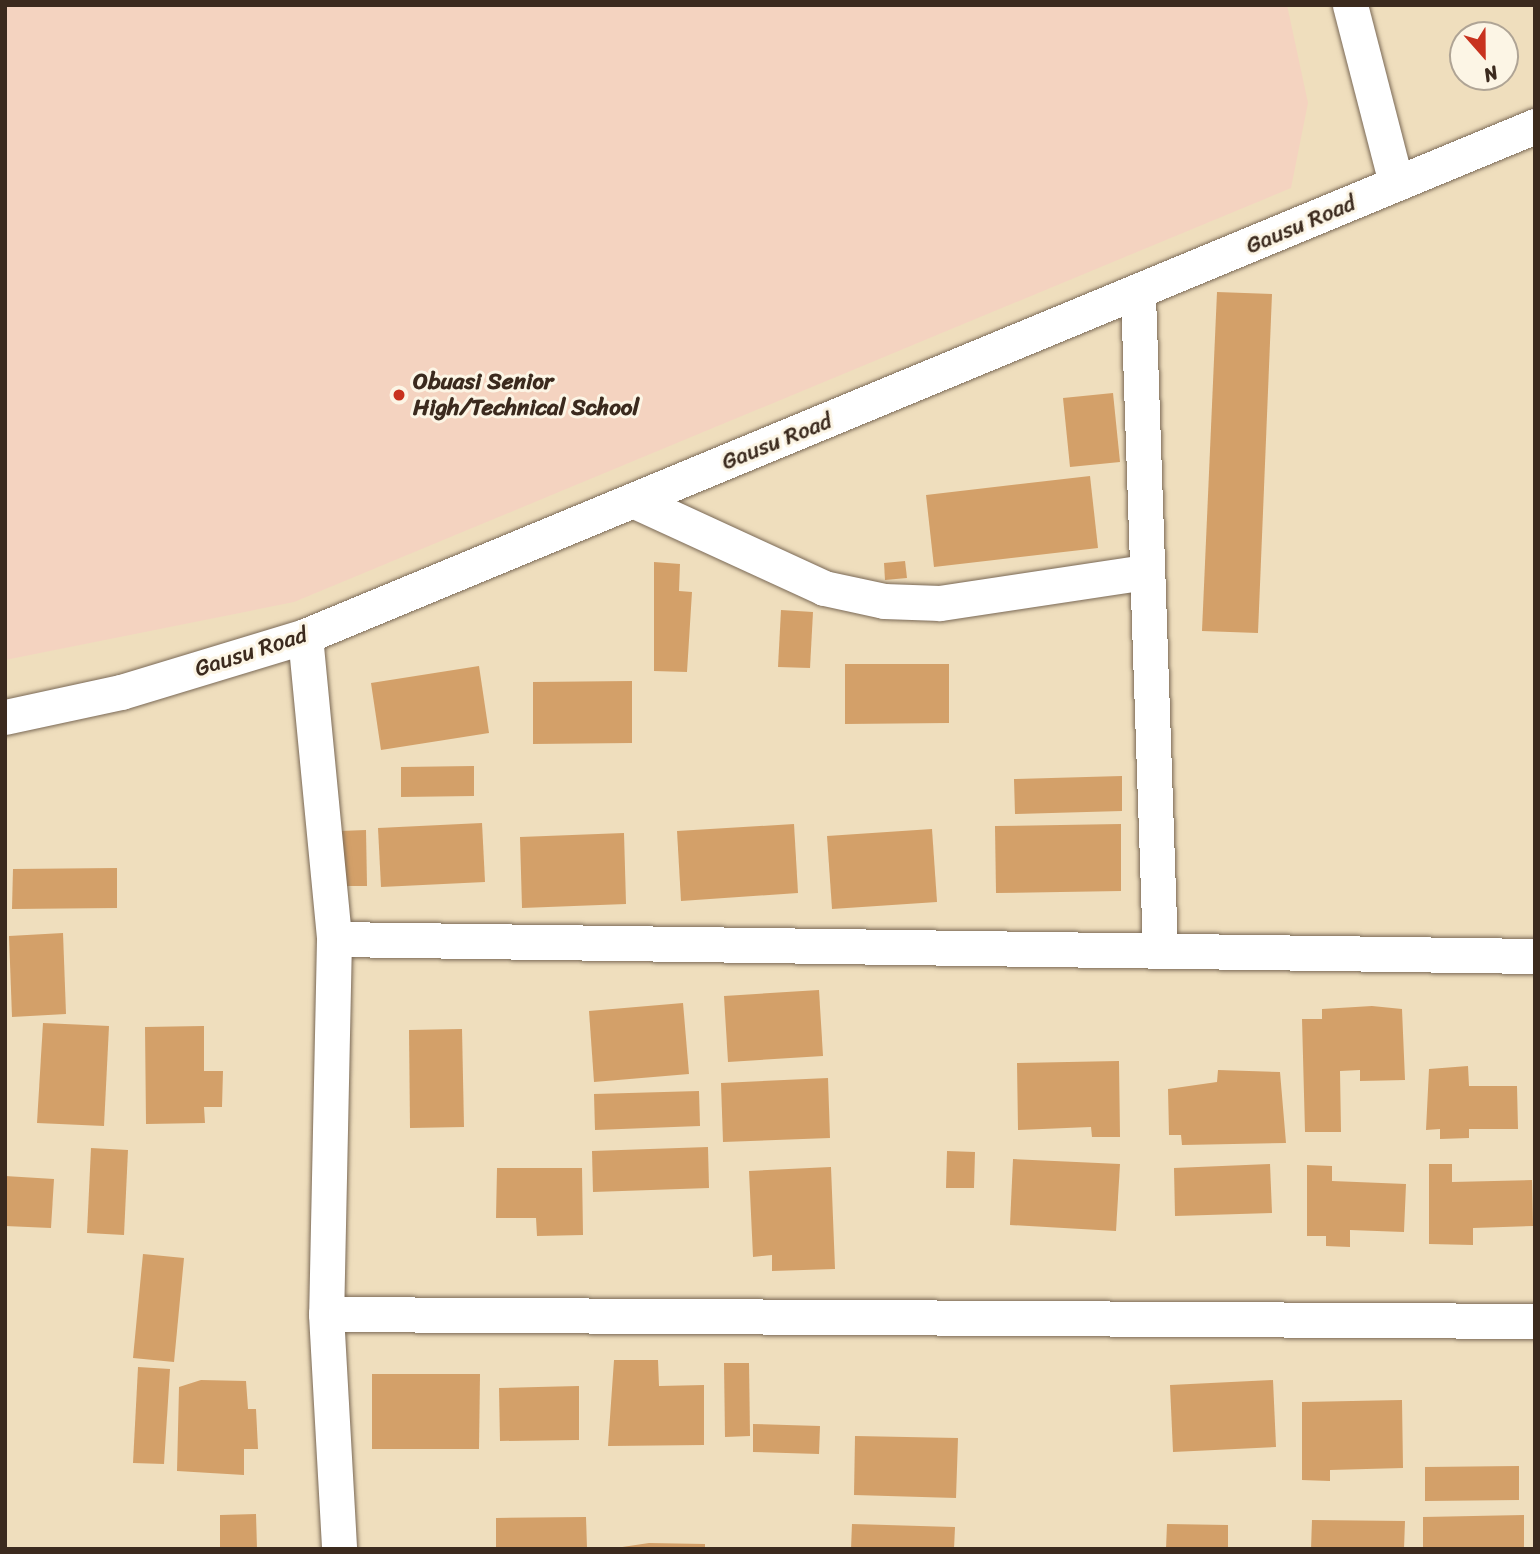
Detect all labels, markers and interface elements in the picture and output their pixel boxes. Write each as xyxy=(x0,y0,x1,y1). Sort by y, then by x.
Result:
north arrow xyxy=(1449,21,1519,91)
text: N xyxy=(1479,56,1503,92)
street label: Gausu Road xyxy=(1242,190,1360,260)
place label: Obuasi Senior High/Technical School xyxy=(413,368,639,422)
marker: Obuasi Senior High/Technical School xyxy=(391,387,407,403)
street label: Gausu Road xyxy=(718,407,836,477)
street label: Gausu Road xyxy=(191,621,311,683)

